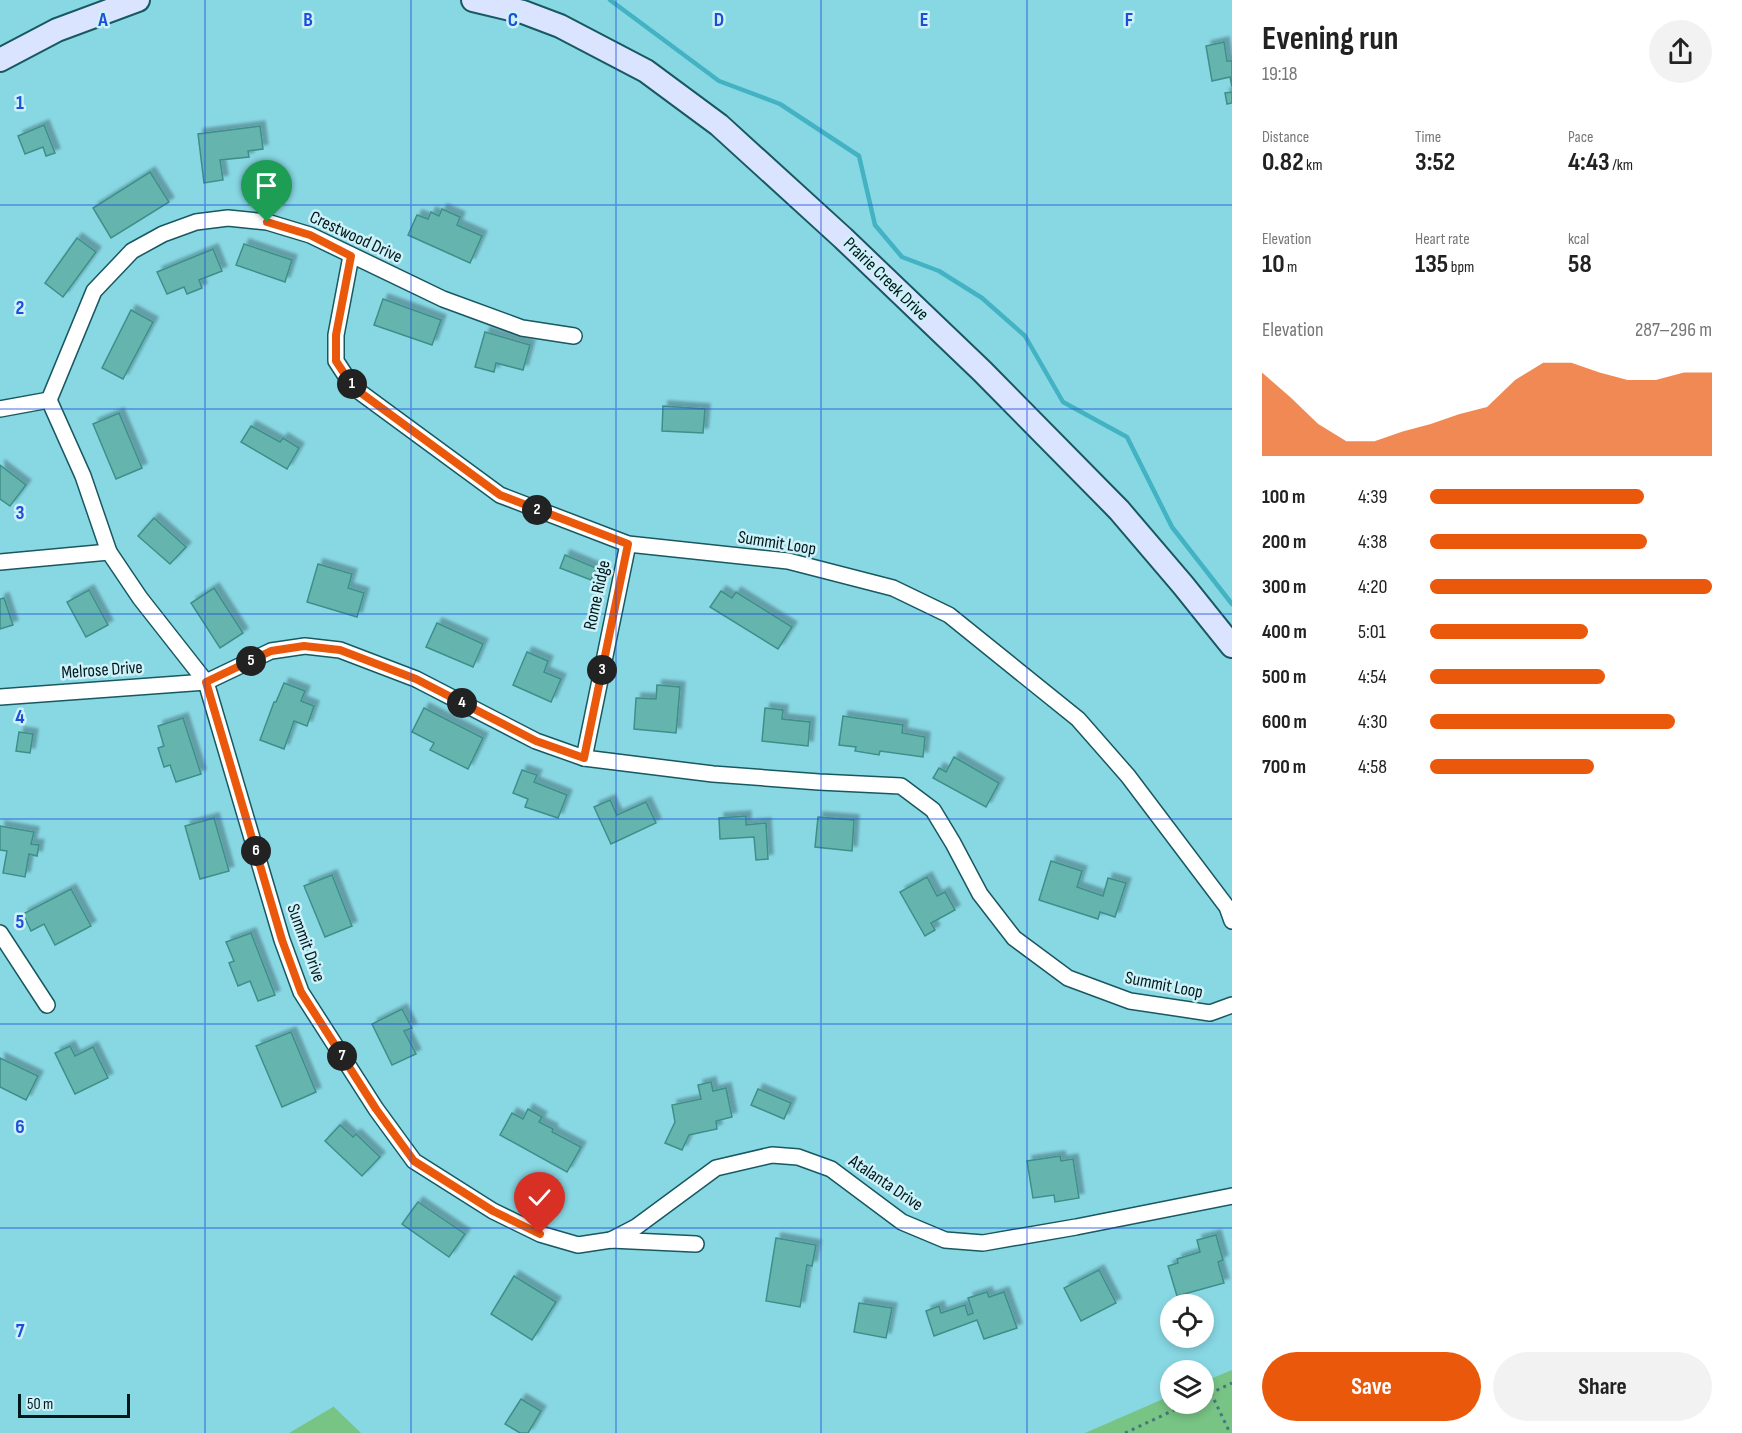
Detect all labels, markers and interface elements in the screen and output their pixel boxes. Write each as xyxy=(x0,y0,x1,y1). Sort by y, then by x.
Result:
text: A xyxy=(97,8,108,32)
text: B xyxy=(303,8,313,32)
text: C xyxy=(508,8,518,32)
text: D xyxy=(714,8,724,32)
text: E xyxy=(920,8,928,32)
text: F xyxy=(1125,8,1133,32)
text: Evening run xyxy=(1262,19,1398,59)
button: share xyxy=(1649,20,1712,83)
text: 19:18 xyxy=(1262,62,1297,86)
text: 1 xyxy=(16,91,24,115)
text: Distance xyxy=(1262,128,1309,147)
text: Time xyxy=(1415,128,1441,147)
text: Pace xyxy=(1568,128,1593,147)
text: 0.82 xyxy=(1262,147,1304,178)
text: 3:52 xyxy=(1415,147,1455,178)
text: 4:43 xyxy=(1568,147,1610,178)
text: km xyxy=(1304,156,1322,175)
text: /km xyxy=(1610,156,1633,175)
pin xyxy=(241,160,292,222)
icon: arrive xyxy=(250,169,283,202)
street label: Crestwood Drive xyxy=(306,206,406,268)
text: Elevation xyxy=(1262,230,1311,249)
text: Heart rate xyxy=(1415,230,1470,249)
text: kcal xyxy=(1568,230,1589,249)
street label: Prairie Creek Drive xyxy=(839,233,933,325)
text: 10 xyxy=(1262,249,1285,280)
text: 135 xyxy=(1415,249,1448,280)
text: 58 xyxy=(1568,249,1592,280)
text: m xyxy=(1285,258,1297,277)
text: bpm xyxy=(1448,258,1474,277)
text: 2 xyxy=(16,296,24,320)
text: Elevation xyxy=(1262,318,1324,342)
text: 287–296 m xyxy=(1635,318,1712,342)
pin: 1 xyxy=(337,369,367,399)
text: 1 xyxy=(349,374,355,393)
text: 100 m xyxy=(1262,485,1305,509)
text: 4:39 xyxy=(1358,485,1387,509)
pin: 2 xyxy=(522,495,552,525)
text: 2 xyxy=(533,500,541,519)
text: 3 xyxy=(16,501,25,525)
street label: Summit Loop xyxy=(736,526,818,560)
text: 200 m xyxy=(1262,530,1306,554)
text: 4:38 xyxy=(1358,530,1387,554)
street label: Rome Ridge xyxy=(579,558,615,632)
text: 300 m xyxy=(1262,575,1306,599)
text: 4:20 xyxy=(1358,575,1387,599)
text: 400 m xyxy=(1262,620,1307,644)
text: 5:01 xyxy=(1358,620,1386,644)
pin: 5 xyxy=(236,646,266,676)
text: 5 xyxy=(247,651,255,670)
pin: 3 xyxy=(587,655,617,685)
street label: Melrose Drive xyxy=(61,657,143,683)
text: 3 xyxy=(598,660,606,679)
text: 500 m xyxy=(1262,665,1306,689)
text: 4:54 xyxy=(1358,665,1387,689)
pin: 4 xyxy=(447,688,477,718)
text: 4 xyxy=(458,693,466,712)
text: 4 xyxy=(15,705,25,729)
text: 600 m xyxy=(1262,710,1307,734)
text: 4:30 xyxy=(1358,710,1387,734)
text: 700 m xyxy=(1262,755,1306,779)
text: 4:58 xyxy=(1358,755,1387,779)
pin: 6 xyxy=(241,836,271,866)
text: 6 xyxy=(252,841,260,860)
street label: Summit Drive xyxy=(282,901,330,985)
text: 5 xyxy=(16,910,25,934)
street label: Summit Loop xyxy=(1123,967,1205,1003)
pin: 7 xyxy=(327,1041,357,1071)
text: 7 xyxy=(339,1046,345,1065)
text: 6 xyxy=(15,1115,25,1139)
street label: Atalanta Drive xyxy=(844,1150,927,1215)
pin xyxy=(514,1172,565,1234)
icon: check xyxy=(523,1181,556,1214)
map controls xyxy=(1160,1294,1214,1414)
button: locate xyxy=(1160,1294,1214,1348)
text: 7 xyxy=(16,1319,25,1343)
button: Save xyxy=(1262,1352,1481,1421)
button: Share xyxy=(1493,1352,1712,1421)
button: layers xyxy=(1160,1360,1214,1414)
scale bar xyxy=(18,1391,130,1418)
text: 50 m xyxy=(27,1395,53,1414)

